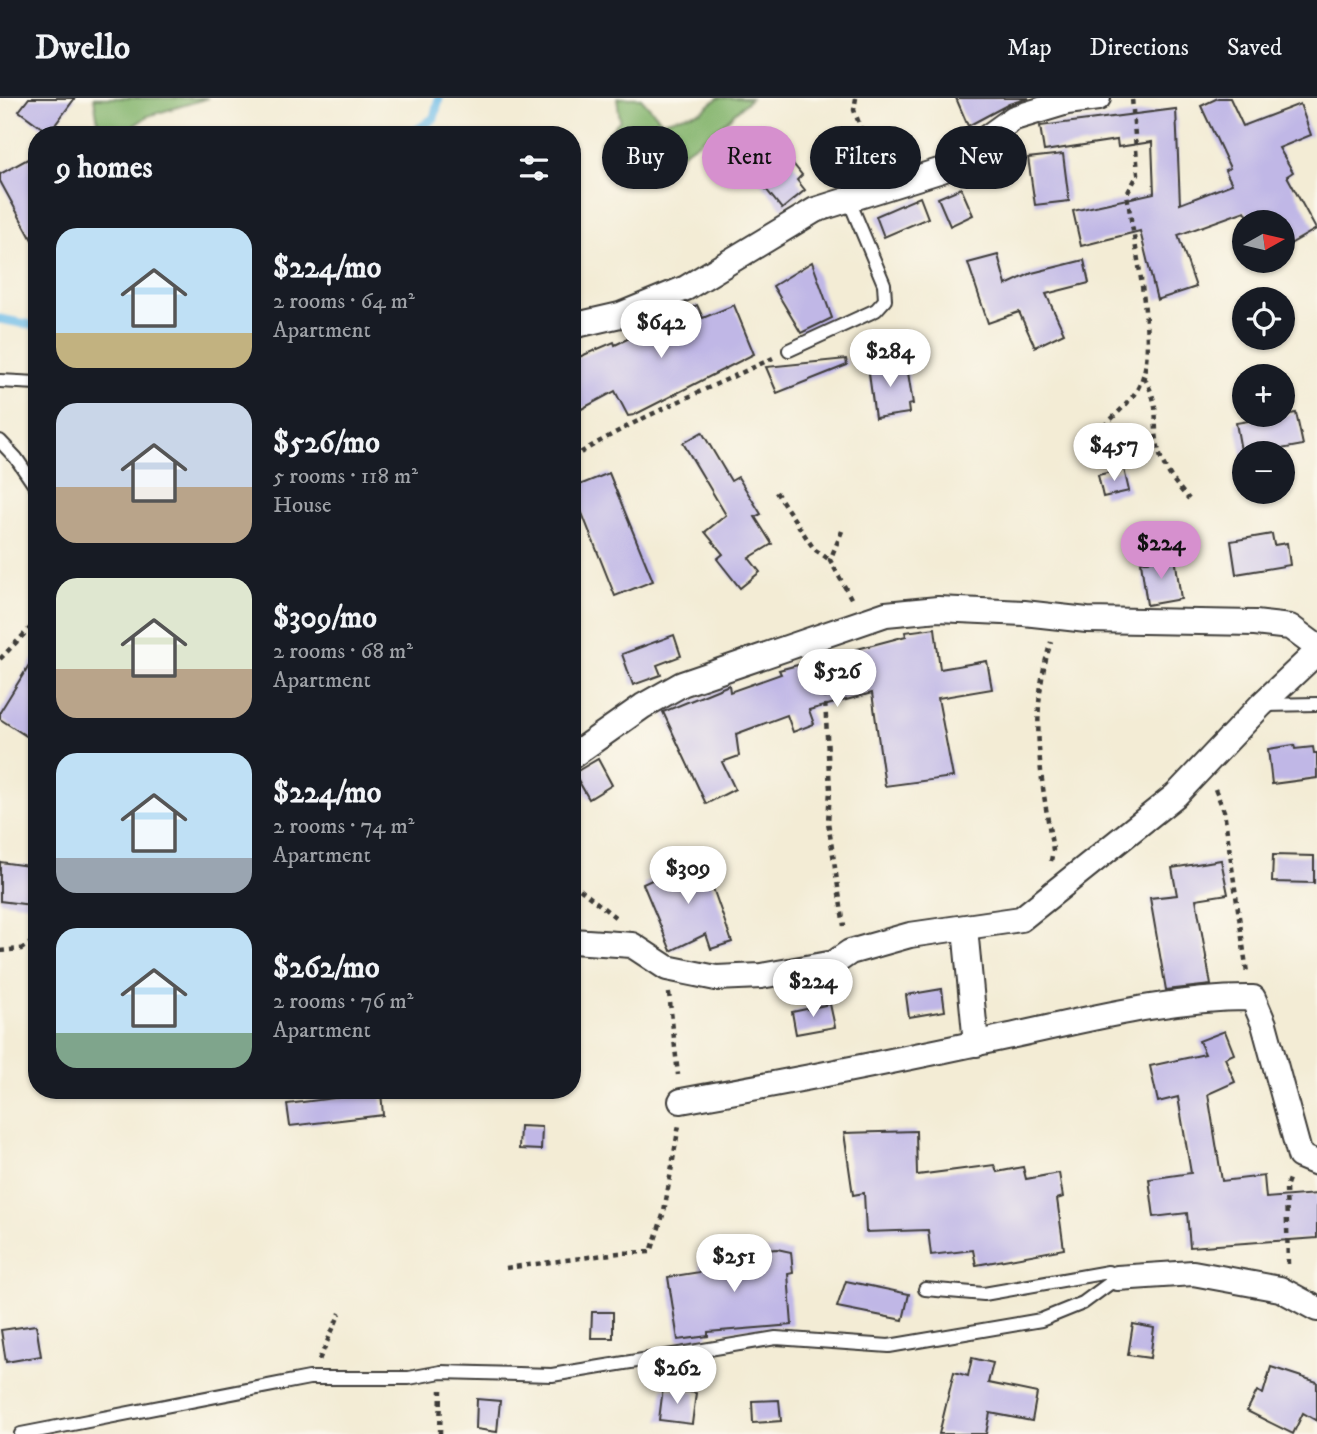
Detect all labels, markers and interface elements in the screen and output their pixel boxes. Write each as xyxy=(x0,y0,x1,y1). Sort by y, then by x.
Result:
text: Dwello xyxy=(35,28,130,69)
text: Map xyxy=(1007,33,1052,63)
text: Directions xyxy=(1090,33,1189,63)
text: Saved xyxy=(1227,33,1282,63)
chip: Buy xyxy=(602,126,688,189)
chip: Rent xyxy=(702,126,796,189)
chip: Filters xyxy=(810,126,921,189)
chip: New xyxy=(935,126,1027,189)
icon: filters xyxy=(515,149,553,187)
text: 9 homes xyxy=(56,150,153,187)
north arrow xyxy=(1232,210,1295,273)
map controls xyxy=(1232,210,1295,504)
text: $224/mo xyxy=(273,250,381,287)
icon: home xyxy=(112,256,196,340)
text: 2 rooms · 64 m² xyxy=(273,287,415,316)
button: locate xyxy=(1232,287,1295,350)
pin: $642 xyxy=(620,300,702,360)
text: $642 xyxy=(636,308,686,337)
text: Apartment xyxy=(273,316,371,345)
pin: $284 xyxy=(849,330,931,389)
text: $284 xyxy=(866,337,914,366)
button: + xyxy=(1232,364,1295,427)
pin: $457 xyxy=(1073,424,1155,483)
text: $526/mo xyxy=(273,425,380,462)
icon: home xyxy=(112,431,196,515)
text: $457 xyxy=(1089,431,1139,460)
button: − xyxy=(1232,441,1295,504)
text: 5 rooms · 118 m² xyxy=(273,462,418,491)
text: House xyxy=(273,491,331,520)
pin: $224 xyxy=(1120,522,1202,581)
text: $224 xyxy=(1137,529,1185,558)
text: $309/mo xyxy=(273,600,377,637)
icon: home xyxy=(112,606,196,690)
text: 2 rooms · 68 m² xyxy=(273,637,413,666)
pin: $526 xyxy=(796,650,878,709)
text: $526 xyxy=(813,657,861,686)
text: Apartment xyxy=(273,666,371,695)
text: $224/mo xyxy=(273,775,381,812)
icon: home xyxy=(112,781,196,865)
text: 2 rooms · 74 m² xyxy=(273,812,414,841)
text: Apartment xyxy=(273,841,371,870)
pin: $309 xyxy=(647,846,729,906)
text: $309 xyxy=(666,854,710,883)
text: $262/mo xyxy=(273,950,380,987)
icon: home xyxy=(112,956,196,1040)
pin: $224 xyxy=(772,960,854,1019)
text: $224 xyxy=(789,967,837,996)
text: 2 rooms · 76 m² xyxy=(273,987,413,1016)
text: Apartment xyxy=(273,1016,371,1045)
pin: $251 xyxy=(693,1234,775,1294)
text: $251 xyxy=(712,1242,756,1271)
pin: $262 xyxy=(636,1346,718,1406)
text: $262 xyxy=(653,1354,701,1383)

